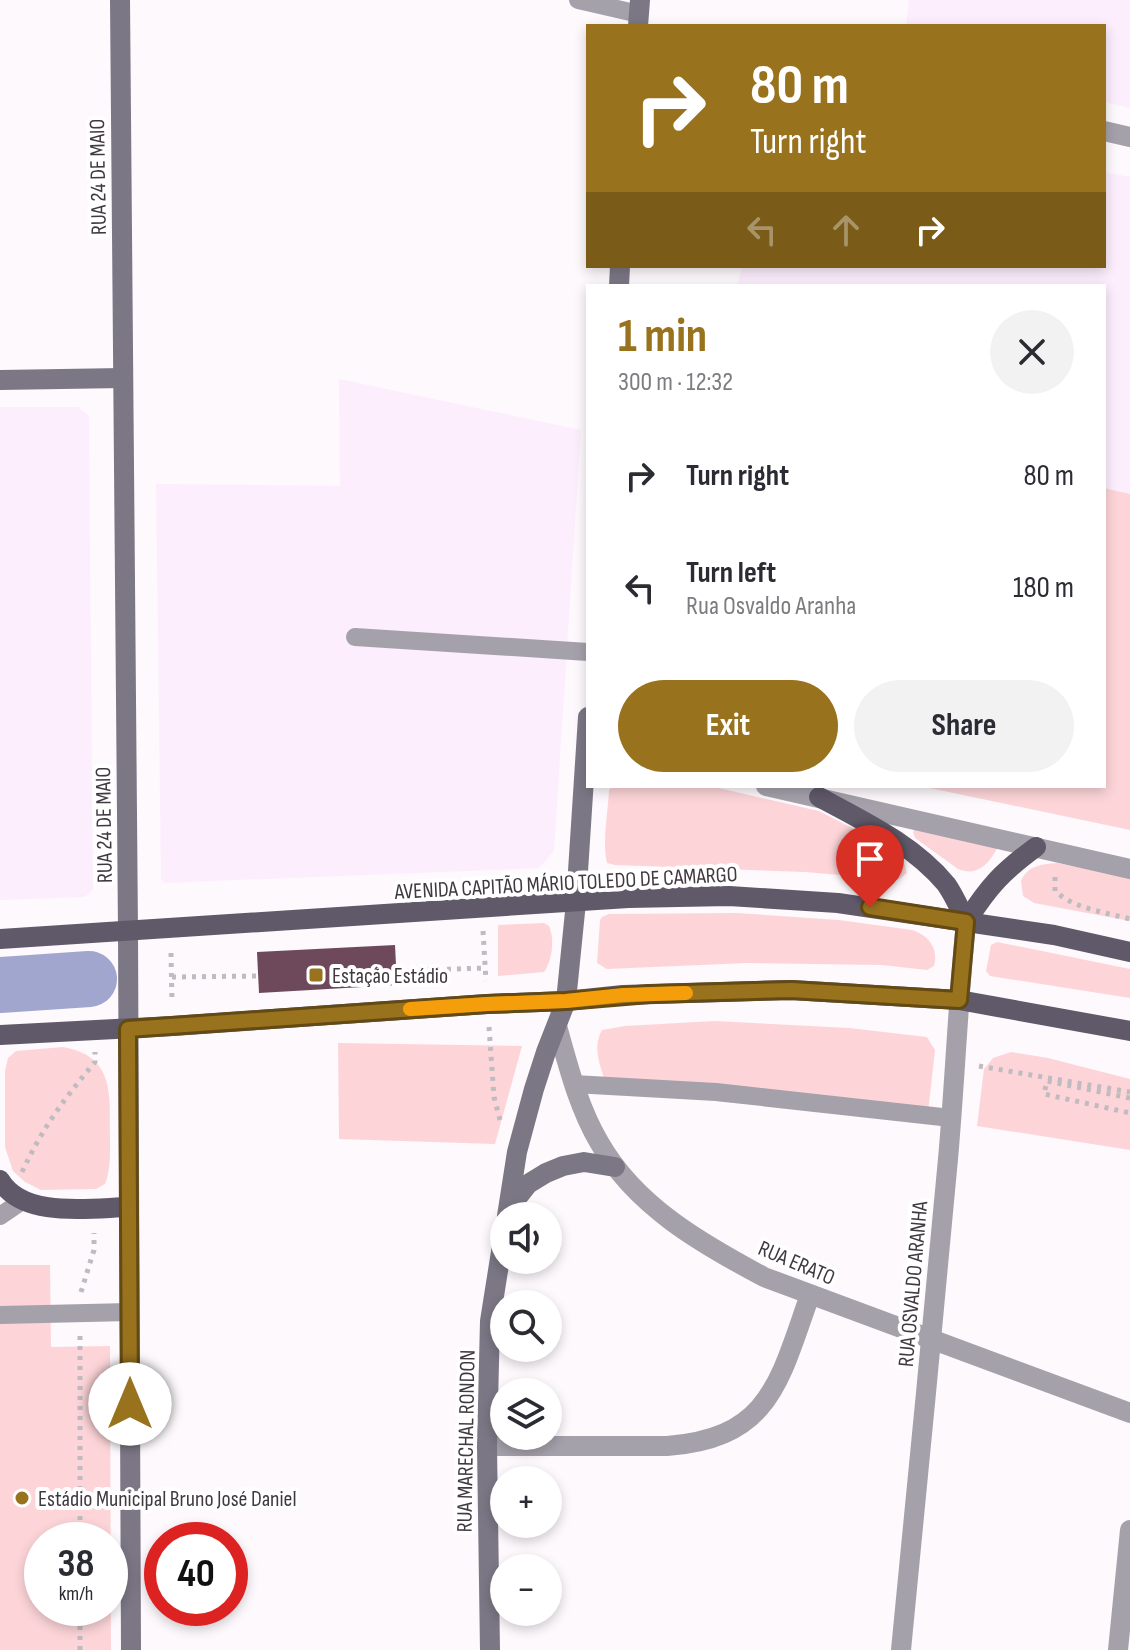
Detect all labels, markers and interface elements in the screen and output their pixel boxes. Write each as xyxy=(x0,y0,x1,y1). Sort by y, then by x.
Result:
text: 80 m xyxy=(750,53,849,120)
icon: right xyxy=(618,56,722,160)
street label: RUA 24 DE MAIO xyxy=(84,119,113,235)
text: Turn right xyxy=(750,121,867,164)
icon: left xyxy=(740,208,784,252)
icon: ahead xyxy=(824,208,868,252)
icon: right xyxy=(908,208,952,252)
text: 1 min xyxy=(618,308,707,365)
button: close xyxy=(990,310,1074,394)
text: 300 m · 12:32 xyxy=(618,367,733,398)
icon: right xyxy=(618,454,662,498)
text: Turn right xyxy=(686,458,789,494)
text: 80 m xyxy=(1023,458,1074,494)
text: Turn left xyxy=(686,555,776,591)
icon: left xyxy=(618,566,662,610)
text: 180 m xyxy=(1013,570,1074,606)
text: Rua Osvaldo Aranha xyxy=(686,591,856,622)
button: Exit xyxy=(618,680,838,772)
button: Share xyxy=(854,680,1074,772)
street label: RUA 24 DE MAIO xyxy=(90,767,119,883)
pin xyxy=(836,825,904,907)
icon: arrive xyxy=(848,837,892,881)
street label: AVENIDA CAPITÃO MÁRIO TOLEDO DE CAMARGO xyxy=(393,861,738,906)
place label: Estação Estádio xyxy=(332,963,448,990)
marker: Estação Estádio xyxy=(307,966,325,984)
street label: RUA OSVALDO ARANHA xyxy=(893,1199,934,1368)
map controls xyxy=(490,1202,562,1626)
button: sound xyxy=(490,1202,562,1274)
street label: RUA ERATO xyxy=(754,1235,839,1292)
button: search xyxy=(490,1290,562,1362)
street label: RUA MARECHAL RONDON xyxy=(451,1349,482,1533)
position arrow xyxy=(88,1362,172,1446)
button: layers xyxy=(490,1378,562,1450)
button: + xyxy=(490,1466,562,1538)
place label: Estádio Municipal Bruno José Daniel xyxy=(38,1486,297,1513)
marker: Estádio Municipal Bruno José Daniel xyxy=(13,1489,31,1507)
speed limit sign: 40 xyxy=(144,1522,248,1626)
text: 38 xyxy=(58,1540,94,1588)
button: − xyxy=(490,1554,562,1626)
text: km/h xyxy=(59,1582,93,1606)

